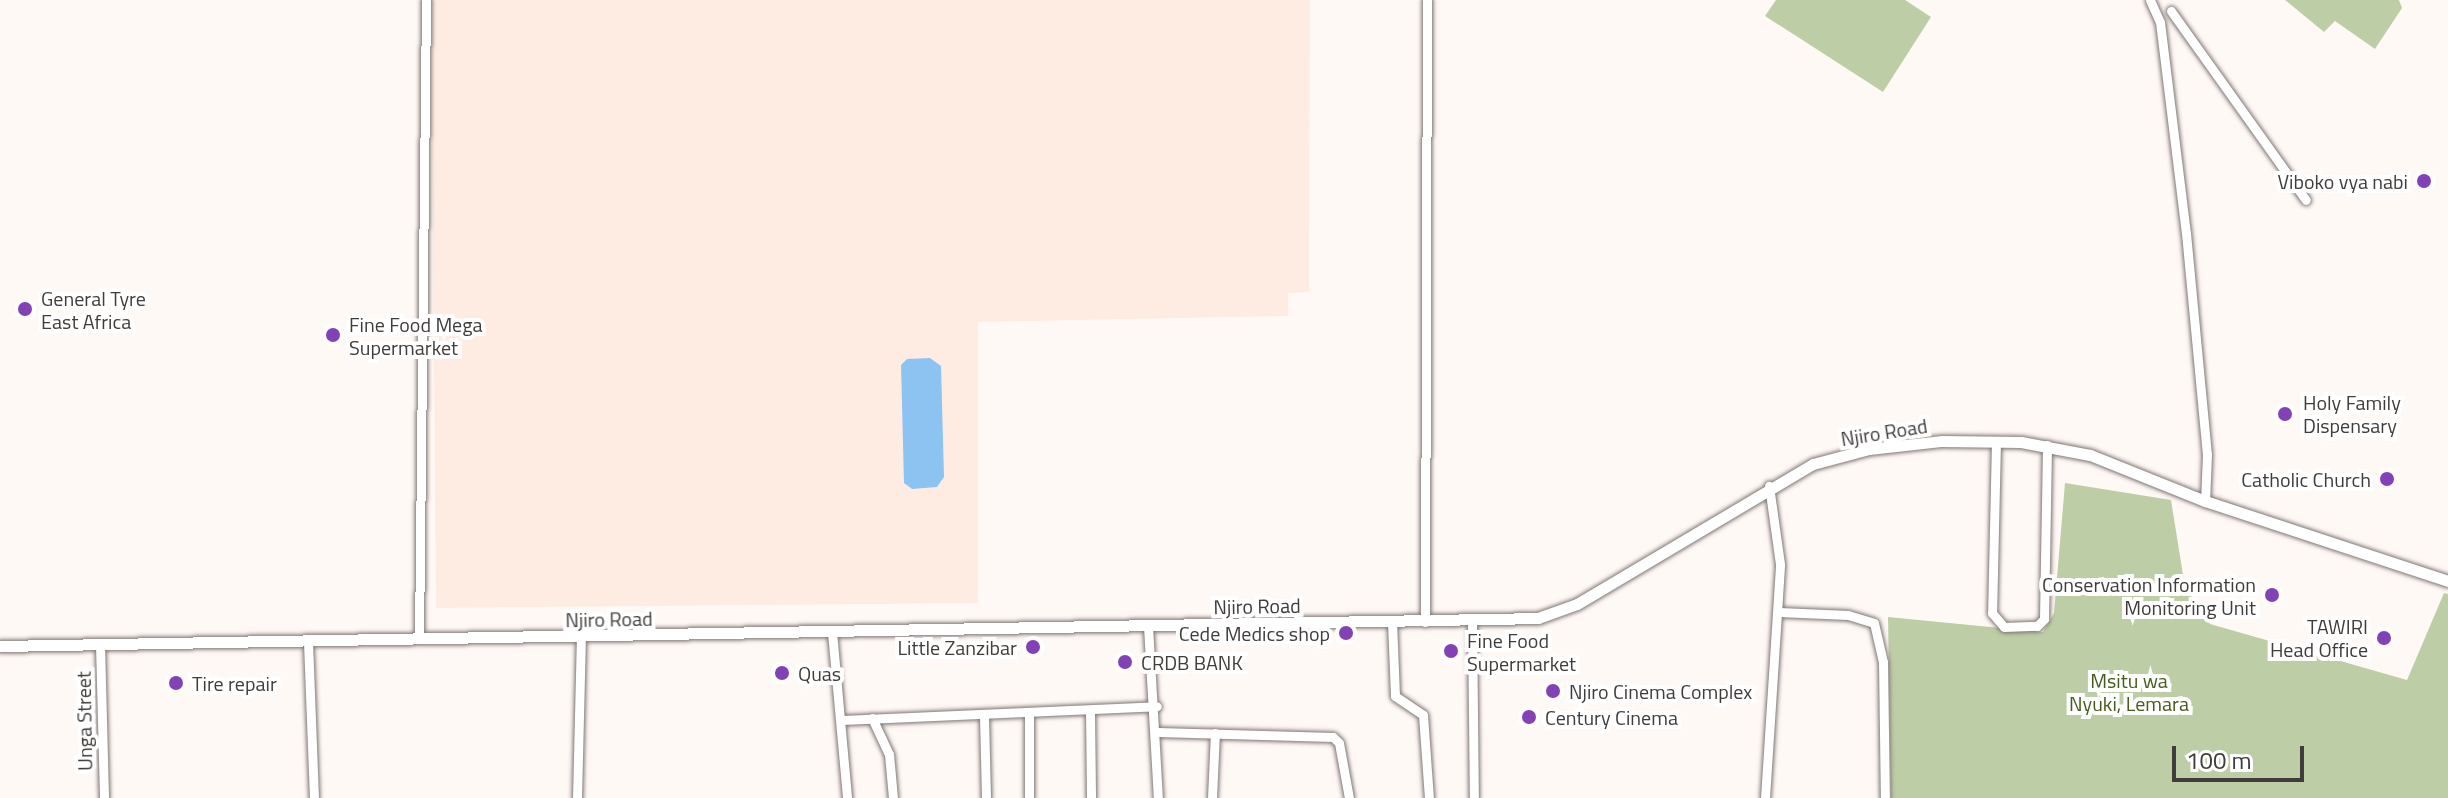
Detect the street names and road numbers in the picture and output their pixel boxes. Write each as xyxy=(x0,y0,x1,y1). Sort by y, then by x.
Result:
street label: Njiro Road xyxy=(1839,413,1929,451)
street label: Njiro Road xyxy=(1213,593,1301,619)
street label: Njiro Road xyxy=(565,606,653,632)
street label: Unga Street xyxy=(71,671,97,771)

